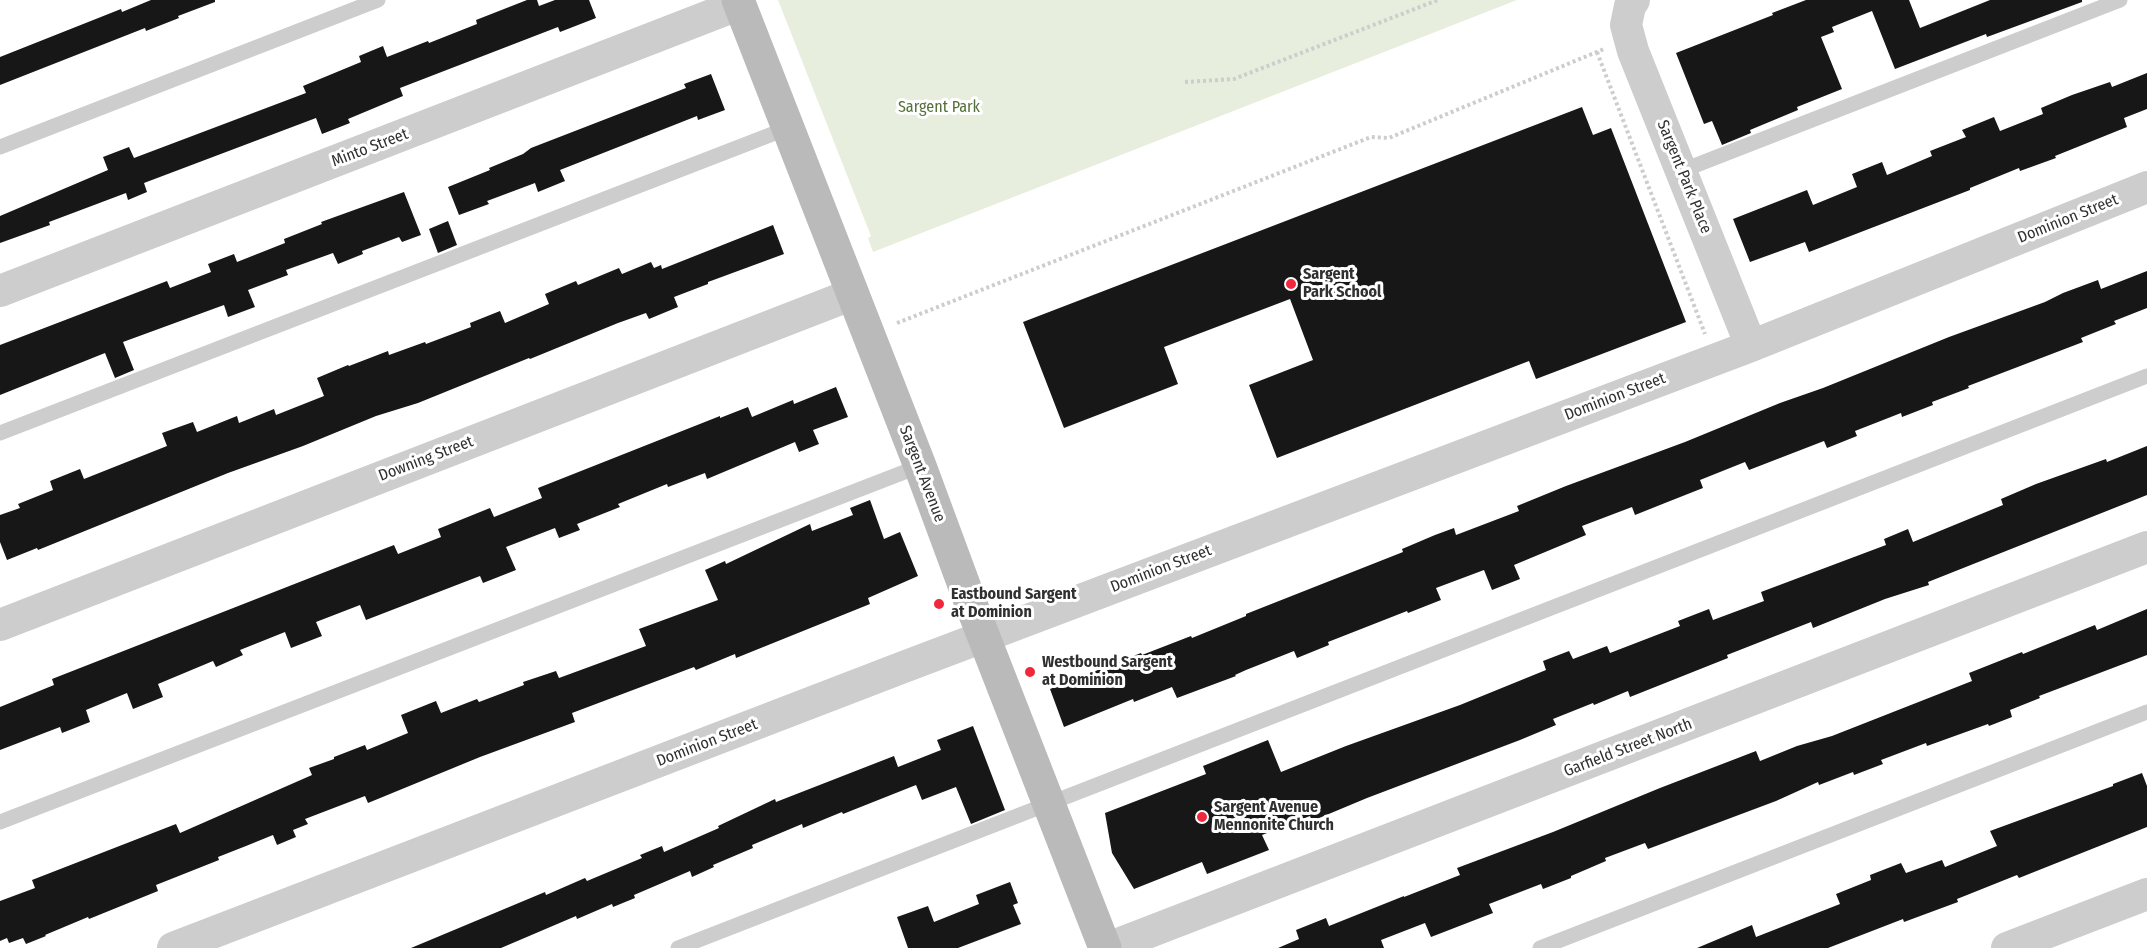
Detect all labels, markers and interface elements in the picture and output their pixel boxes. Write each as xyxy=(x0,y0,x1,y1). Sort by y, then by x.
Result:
park label: Sargent Park xyxy=(898,98,980,118)
street label: Sargent Park Place xyxy=(1653,118,1715,236)
street label: Minto Street xyxy=(329,125,411,171)
street label: Dominion Street xyxy=(2015,190,2121,248)
place label: Sargent Park School xyxy=(1303,265,1381,303)
marker: Sargent Park School xyxy=(1284,277,1298,291)
street label: Dominion Street xyxy=(1562,369,1668,425)
street label: Sargent Avenue xyxy=(895,423,949,525)
street label: Downing Street xyxy=(376,432,476,486)
street label: Dominion Street xyxy=(1108,541,1214,597)
place label: Eastbound Sargent at Dominion xyxy=(951,585,1077,623)
marker: Eastbound Sargent at Dominion xyxy=(932,597,946,611)
place label: Westbound Sargent at Dominion xyxy=(1042,653,1173,691)
marker: Westbound Sargent at Dominion xyxy=(1023,665,1037,679)
street label: Dominion Street xyxy=(654,715,760,771)
street label: Garfield Street North xyxy=(1561,715,1695,781)
place label: Sargent Avenue Mennonite Church xyxy=(1214,798,1334,836)
marker: Sargent Avenue Mennonite Church xyxy=(1195,810,1209,824)

